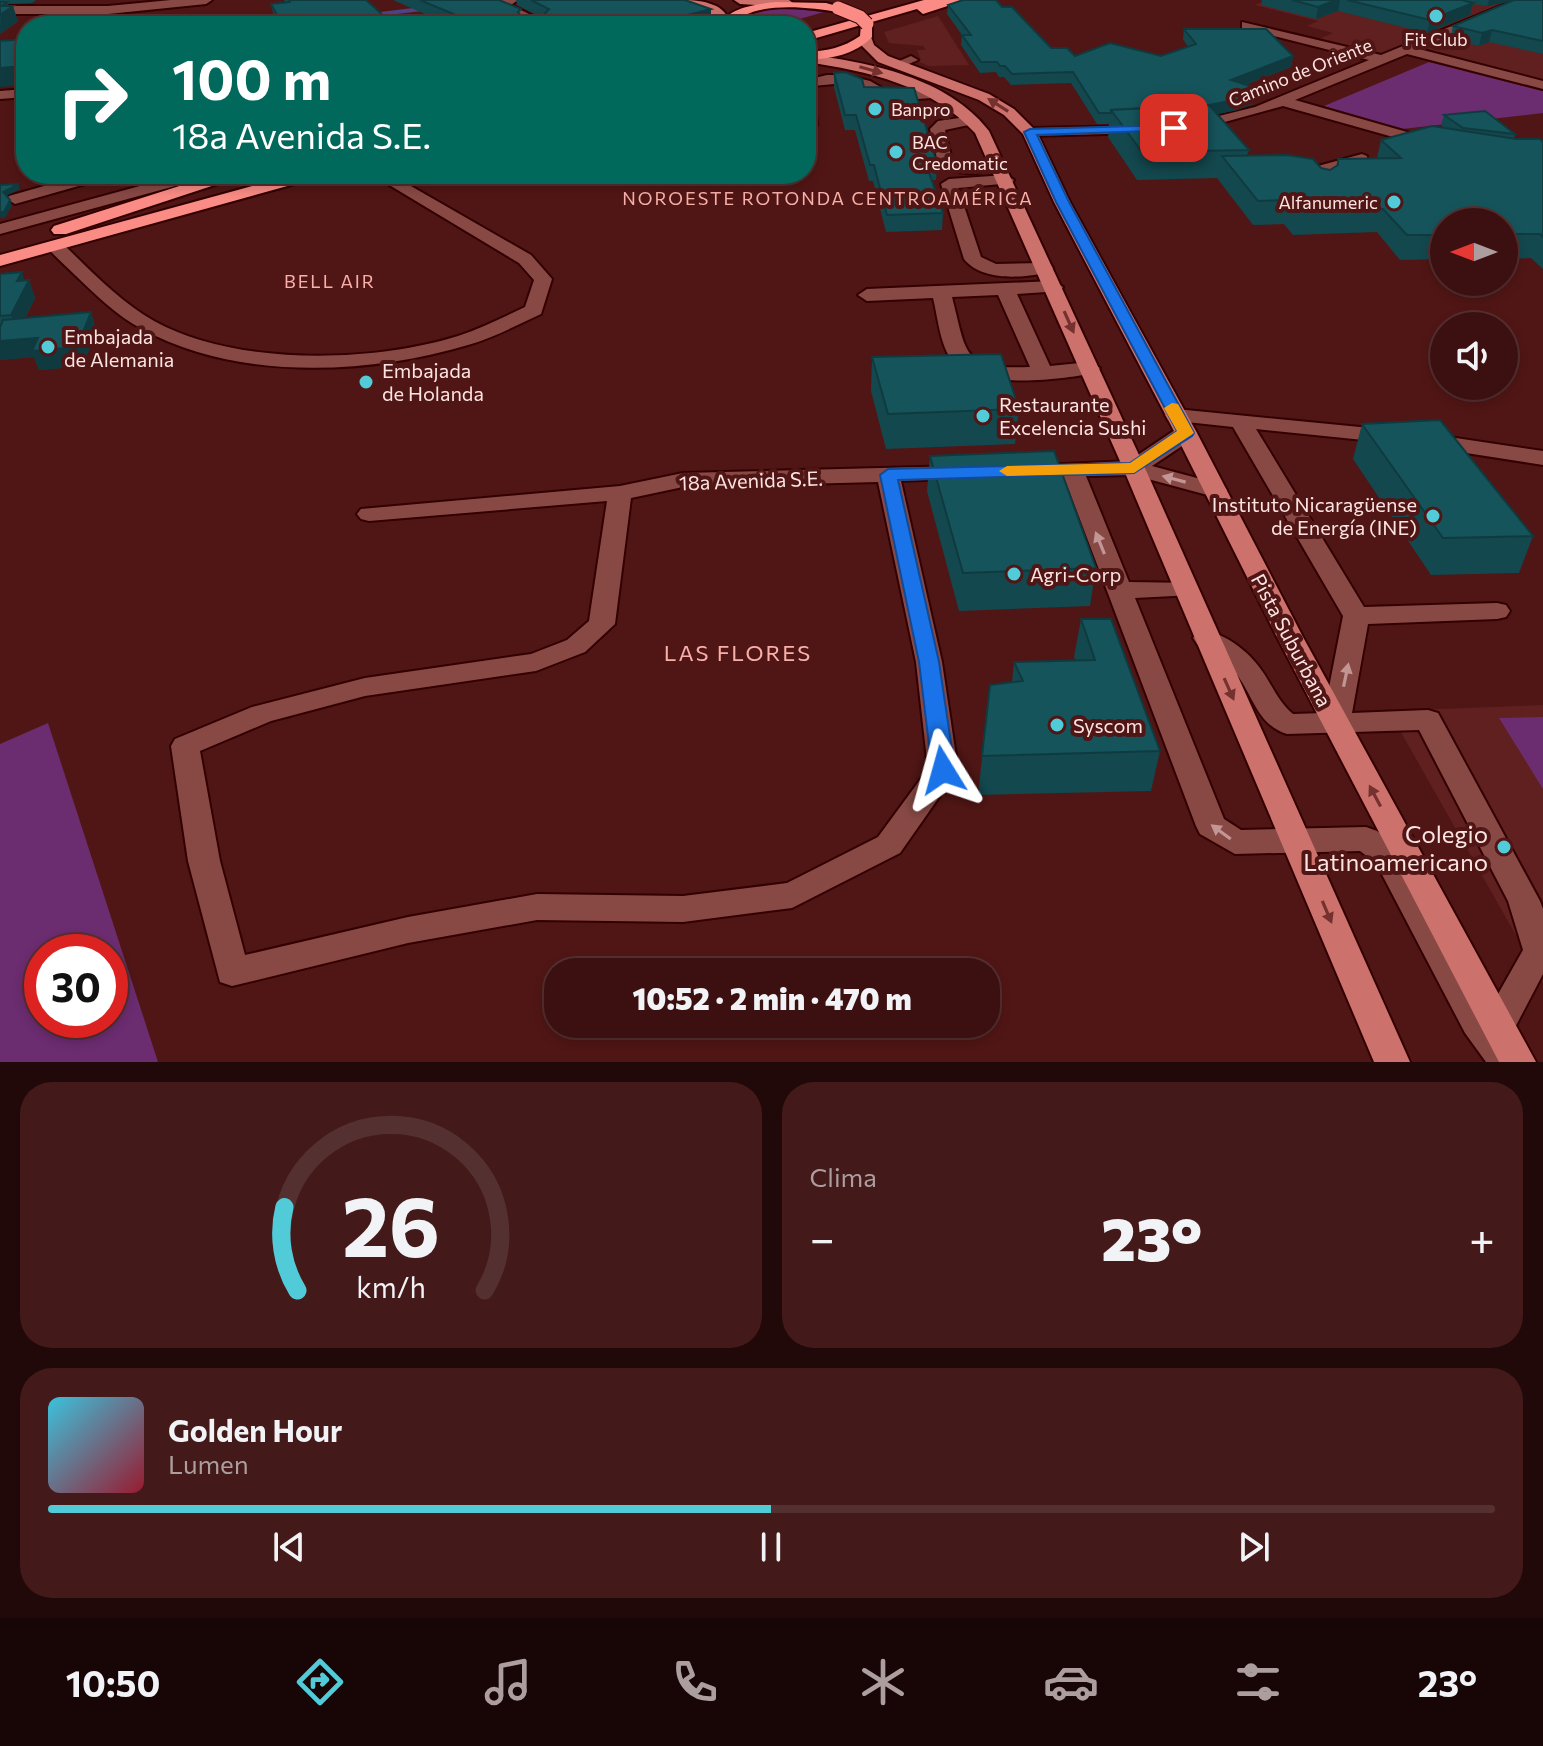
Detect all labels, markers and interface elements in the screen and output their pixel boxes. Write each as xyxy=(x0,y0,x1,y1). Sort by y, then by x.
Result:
marker: Fit Club xyxy=(1427,7,1445,25)
place label: Fit Club xyxy=(1404,28,1468,50)
street label: Camino de Oriente xyxy=(1225,33,1375,111)
text: 100 m xyxy=(172,43,331,112)
icon: right xyxy=(40,48,144,152)
one-way arrow xyxy=(858,64,883,76)
pin xyxy=(1140,94,1208,162)
place label: Banpro xyxy=(891,98,951,120)
one-way arrow xyxy=(987,98,1009,112)
marker: Banpro xyxy=(866,100,884,118)
icon: arrive xyxy=(1152,106,1196,150)
text: 18a Avenida S.E. xyxy=(172,112,431,156)
place label: BAC Credomatic xyxy=(912,131,1008,174)
marker: BAC Credomatic xyxy=(887,143,905,161)
district label: NOROESTE ROTONDA CENTROAMÉRICA xyxy=(622,187,1034,209)
place label: Alfanumeric xyxy=(1278,191,1378,213)
marker: Alfanumeric xyxy=(1385,193,1403,211)
north arrow xyxy=(1430,208,1518,296)
map controls xyxy=(1430,208,1518,400)
district label: BELL AIR xyxy=(284,270,376,292)
one-way arrow xyxy=(1063,311,1076,334)
button: sound xyxy=(1430,312,1518,400)
place label: Embajada de Alemania xyxy=(64,324,174,371)
marker: Embajada de Alemania xyxy=(39,338,57,356)
place label: Embajada de Holanda xyxy=(382,358,484,405)
marker: Embajada de Holanda xyxy=(357,373,375,391)
place label: Restaurante Excelencia Sushi xyxy=(999,392,1147,439)
marker: Restaurante Excelencia Sushi xyxy=(974,407,992,425)
street label: 18a Avenida S.E. xyxy=(679,465,823,495)
one-way arrow xyxy=(1162,473,1187,485)
place label: Instituto Nicaragüense de Energía (INE) xyxy=(1212,492,1417,539)
marker: Instituto Nicaragüense de Energía (INE) xyxy=(1424,507,1442,525)
one-way arrow xyxy=(1093,531,1106,555)
place label: Agri-Corp xyxy=(1030,562,1121,586)
marker: Agri-Corp xyxy=(1005,565,1023,583)
street label: Pista Suburbana xyxy=(1247,569,1337,711)
district label: LAS FLORES xyxy=(664,639,812,666)
one-way arrow xyxy=(1340,662,1353,687)
one-way arrow xyxy=(1222,678,1235,701)
place label: Syscom xyxy=(1073,713,1143,737)
marker: Syscom xyxy=(1048,716,1066,734)
position arrow xyxy=(901,728,985,812)
one-way arrow xyxy=(1368,785,1381,808)
place label: Colegio Latinoamericano xyxy=(1303,819,1488,876)
one-way arrow xyxy=(1210,824,1232,840)
marker: Colegio Latinoamericano xyxy=(1495,838,1513,856)
one-way arrow xyxy=(1320,900,1334,924)
speed limit sign: 30 xyxy=(24,934,128,1038)
text: 10:52 · 2 min · 470 m xyxy=(632,979,912,1016)
text: Clima xyxy=(810,1161,877,1192)
text: 26 xyxy=(342,1172,440,1274)
text: 23° xyxy=(1101,1200,1202,1273)
text: − xyxy=(810,1210,835,1264)
text: + xyxy=(1469,1210,1495,1264)
text: km/h xyxy=(356,1269,426,1304)
text: Golden Hour xyxy=(168,1411,342,1448)
text: Lumen xyxy=(168,1448,249,1479)
icon: previous xyxy=(267,1525,311,1569)
icon: pause xyxy=(749,1525,793,1569)
icon: next xyxy=(1232,1525,1276,1569)
icon: directions xyxy=(292,1654,348,1710)
icon: music xyxy=(480,1654,536,1710)
icon: phone xyxy=(667,1654,723,1710)
icon: climate xyxy=(855,1654,911,1710)
icon: car xyxy=(1043,1654,1099,1710)
icon: filters xyxy=(1230,1654,1286,1710)
text: 10:50 xyxy=(66,1660,160,1704)
text: 23° xyxy=(1418,1660,1477,1704)

